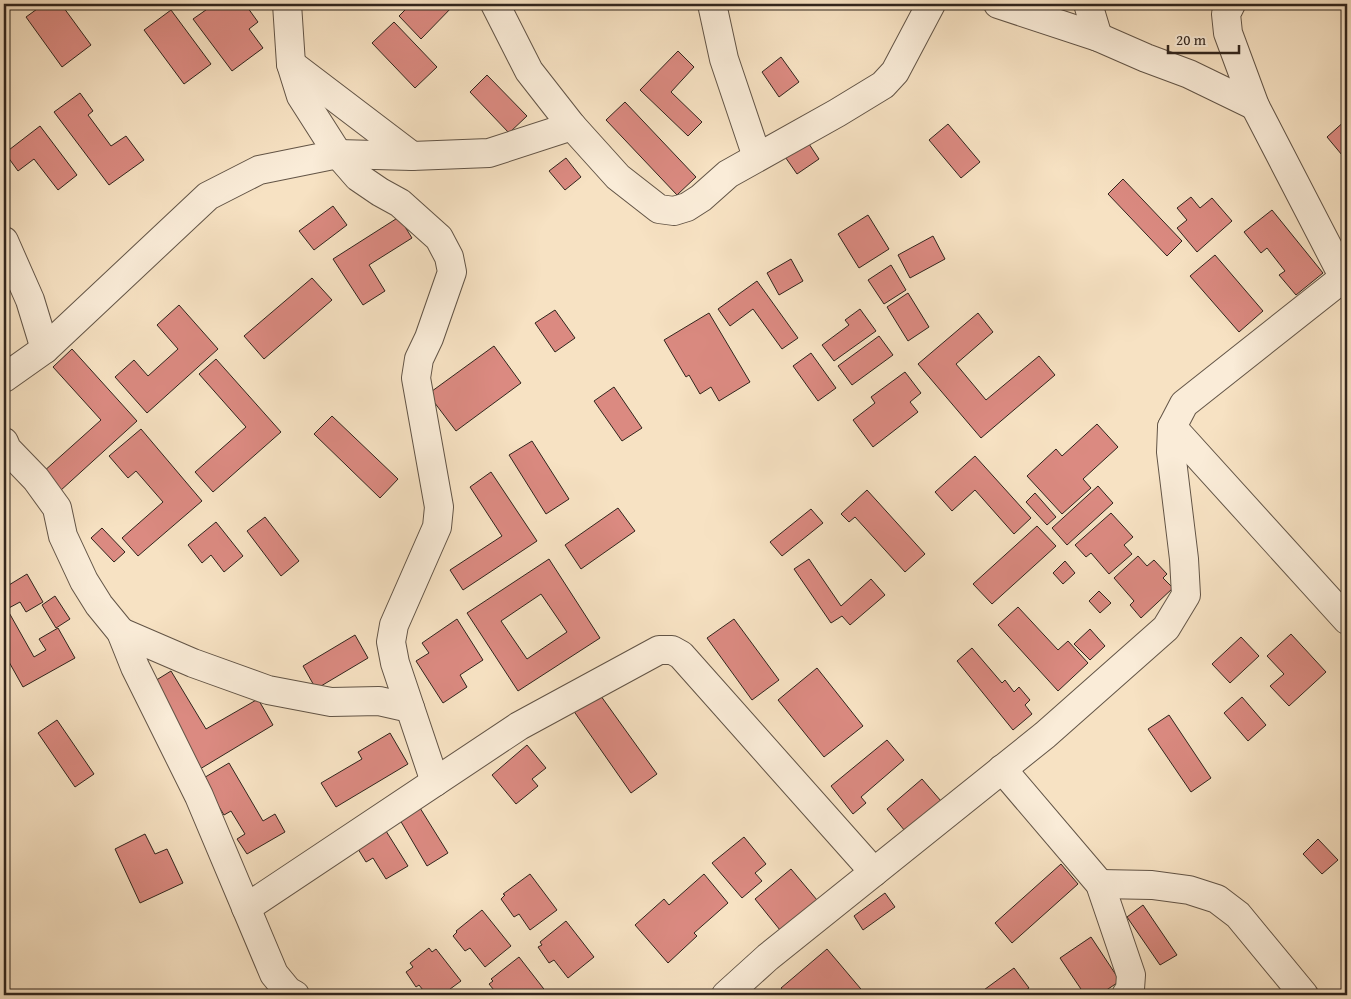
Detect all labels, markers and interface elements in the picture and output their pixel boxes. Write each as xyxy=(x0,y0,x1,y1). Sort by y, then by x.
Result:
scale bar xyxy=(1168,22,1240,54)
text: 20 m xyxy=(1176,29,1207,50)

